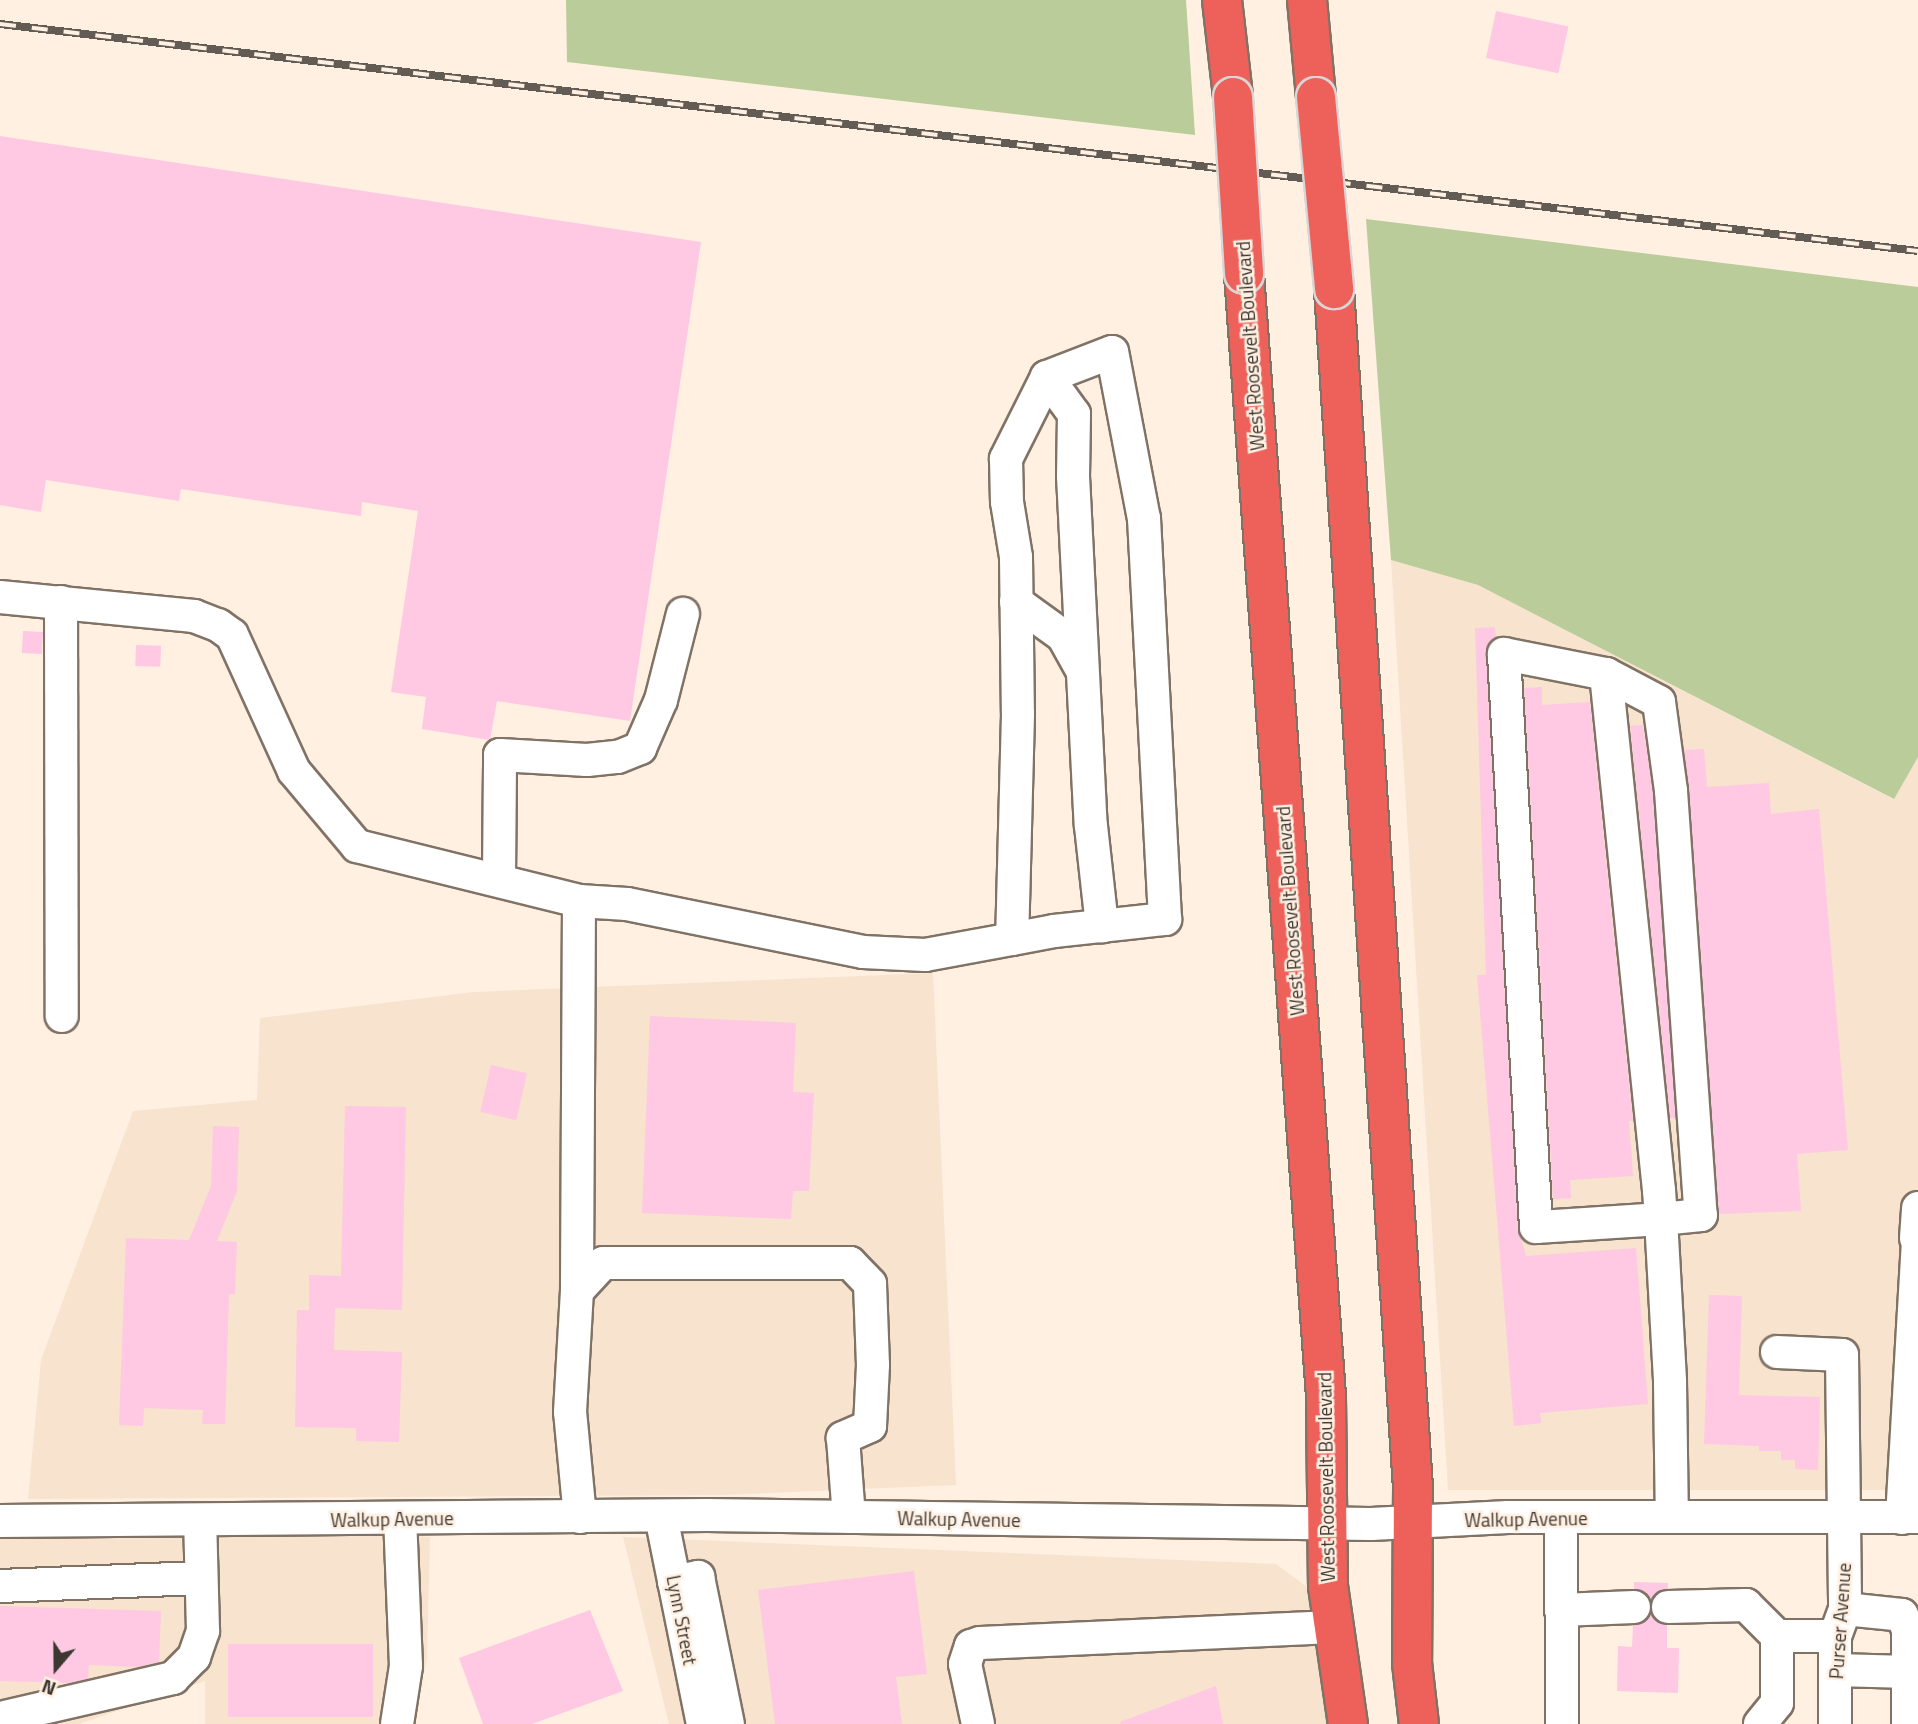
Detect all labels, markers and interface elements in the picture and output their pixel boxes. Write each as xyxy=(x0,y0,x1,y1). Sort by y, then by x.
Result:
street label: West Roosevelt Boulevard xyxy=(1231,240,1269,452)
street label: West Roosevelt Boulevard xyxy=(1271,805,1309,1017)
street label: West Roosevelt Boulevard xyxy=(1313,1372,1339,1582)
street label: Walkup Avenue xyxy=(330,1507,454,1531)
street label: Walkup Avenue xyxy=(897,1507,1021,1531)
street label: Walkup Avenue xyxy=(1464,1507,1588,1531)
street label: Purser Avenue xyxy=(1825,1562,1855,1680)
street label: Lynn Street xyxy=(662,1573,702,1667)
north arrow xyxy=(21,1633,91,1703)
text: N xyxy=(38,1672,60,1704)

